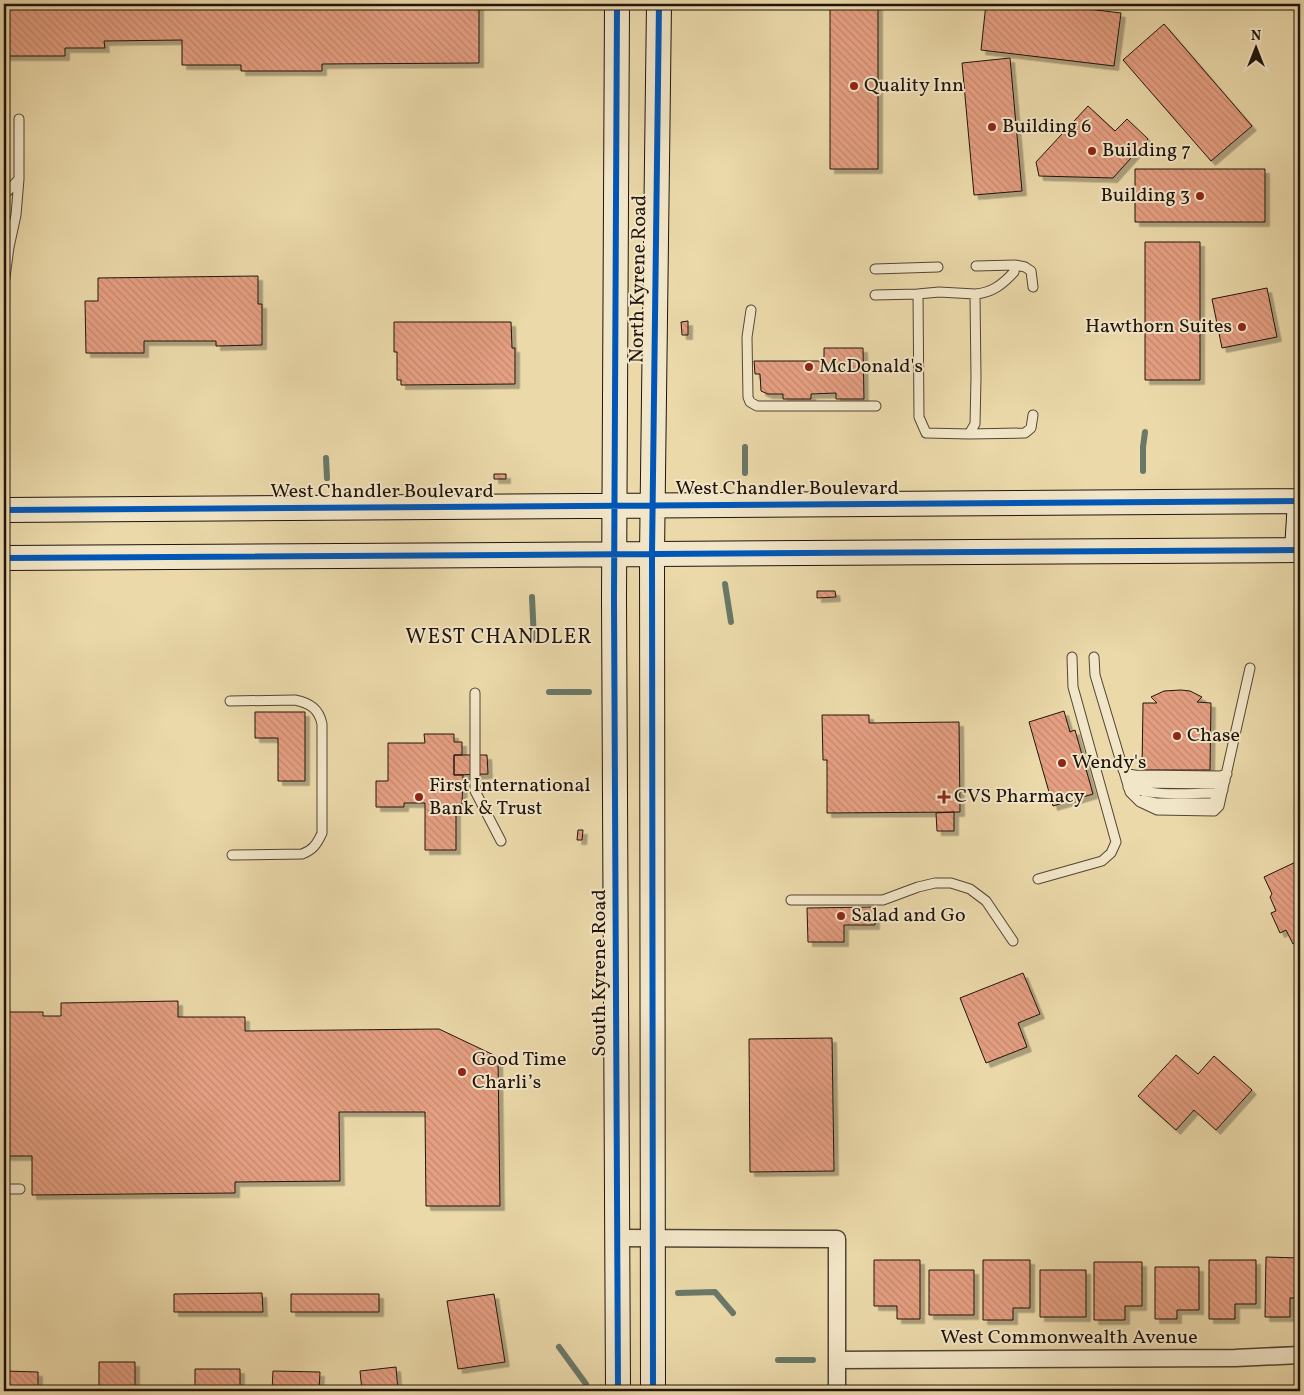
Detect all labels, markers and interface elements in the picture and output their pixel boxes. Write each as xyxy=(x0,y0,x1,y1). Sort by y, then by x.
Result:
north arrow xyxy=(1232,22,1282,72)
text: N xyxy=(1251,27,1261,46)
place label: Quality Inn xyxy=(864,72,964,100)
marker: Quality Inn xyxy=(848,80,860,92)
place label: Building 6 xyxy=(1002,113,1091,141)
marker: Building 6 xyxy=(986,121,998,133)
place label: Building 7 xyxy=(1102,137,1191,165)
marker: Building 7 xyxy=(1086,145,1098,157)
place label: Building 3 xyxy=(1101,182,1190,210)
marker: Building 3 xyxy=(1194,190,1206,202)
street label: North Kyrene Road xyxy=(624,195,654,363)
place label: Hawthorn Suites xyxy=(1085,313,1232,341)
marker: Hawthorn Suites xyxy=(1236,321,1248,333)
place label: McDonald's xyxy=(819,353,923,381)
marker: McDonald's xyxy=(803,361,815,373)
street label: West Chandler Boulevard xyxy=(675,475,899,503)
street label: West Chandler Boulevard xyxy=(270,478,494,506)
district label: WEST CHANDLER xyxy=(405,623,593,652)
place label: Chase xyxy=(1187,722,1240,750)
marker: Chase xyxy=(1171,730,1183,742)
place label: Wendy's xyxy=(1072,749,1147,777)
marker: Wendy's xyxy=(1056,757,1068,769)
place label: First International Bank & Trust xyxy=(429,772,590,823)
place label: CVS Pharmacy xyxy=(954,783,1085,811)
marker: First International Bank & Trust xyxy=(413,791,425,803)
marker: CVS Pharmacy xyxy=(938,791,950,803)
street label: South Kyrene Road xyxy=(586,889,614,1057)
place label: Salad and Go xyxy=(851,902,966,930)
marker: Salad and Go xyxy=(835,910,847,922)
place label: Good Time Charli’s xyxy=(472,1046,566,1097)
marker: Good Time Charli’s xyxy=(456,1066,468,1078)
street label: West Commonwealth Avenue xyxy=(940,1324,1198,1352)

